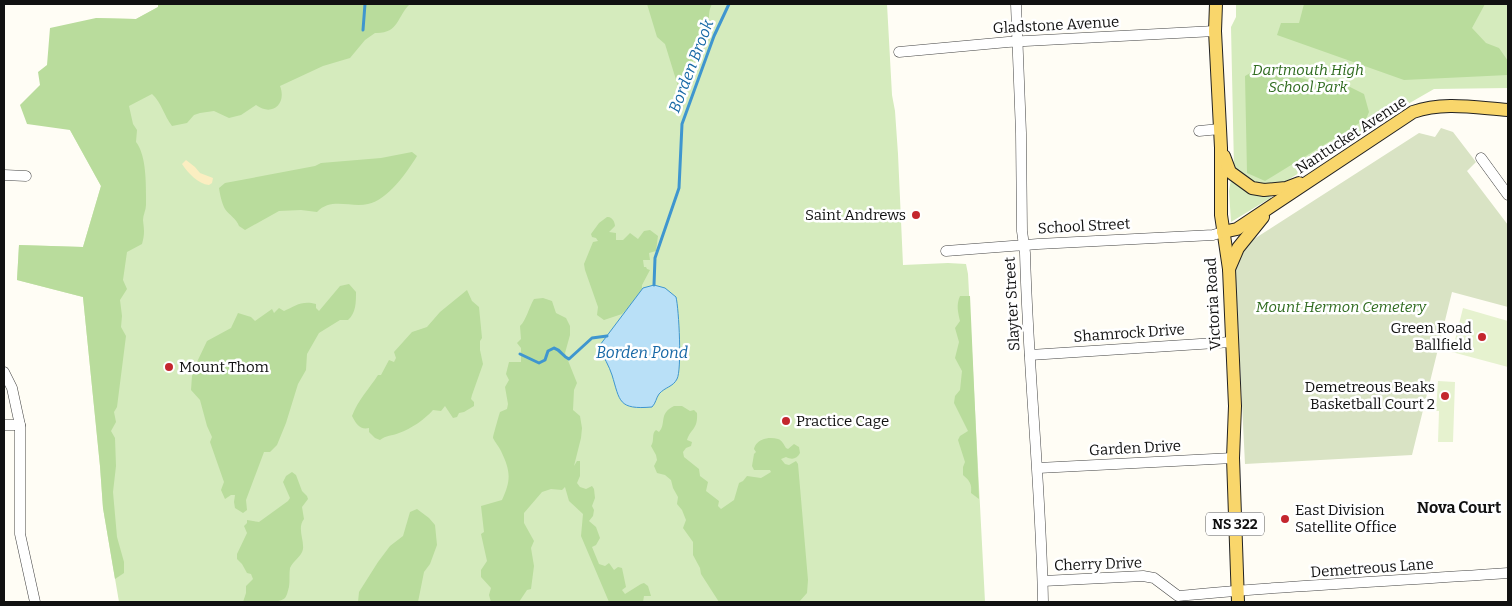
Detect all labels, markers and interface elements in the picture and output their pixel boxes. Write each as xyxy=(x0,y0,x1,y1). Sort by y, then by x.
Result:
street label: Gladstone Avenue xyxy=(992,13,1120,37)
water label: Borden Brook xyxy=(665,17,718,115)
park label: Dartmouth High School Park xyxy=(1252,61,1364,96)
street label: Nantucket Avenue xyxy=(1292,92,1410,178)
place label: Saint Andrews xyxy=(805,206,906,224)
marker: Saint Andrews xyxy=(910,209,922,221)
street label: School Street xyxy=(1037,215,1131,237)
street label: Slayter Street xyxy=(1001,256,1023,352)
street label: Victoria Road xyxy=(1202,257,1224,351)
park label: Mount Hermon Cemetery xyxy=(1256,298,1428,316)
place label: Green Road Ballfield xyxy=(1390,319,1472,354)
street label: Shamrock Drive xyxy=(1073,320,1185,346)
marker: Green Road Ballfield xyxy=(1476,331,1488,343)
water label: Borden Pond xyxy=(596,343,688,362)
place label: Mount Thom xyxy=(179,358,270,376)
marker: Mount Thom xyxy=(163,361,175,373)
place label: Demetreous Beaks Basketball Court 2 xyxy=(1304,378,1435,413)
marker: Demetreous Beaks Basketball Court 2 xyxy=(1439,390,1451,402)
place label: Practice Cage xyxy=(796,412,889,430)
marker: Practice Cage xyxy=(780,415,792,427)
street label: Garden Drive xyxy=(1089,437,1181,459)
district label: Nova Court xyxy=(1417,498,1502,517)
place label: East Division Satellite Office xyxy=(1295,501,1397,536)
road number: NS 322 xyxy=(1206,512,1264,536)
marker: East Division Satellite Office xyxy=(1279,513,1291,525)
street label: Cherry Drive xyxy=(1054,553,1142,575)
street label: Demetreous Lane xyxy=(1310,555,1434,581)

